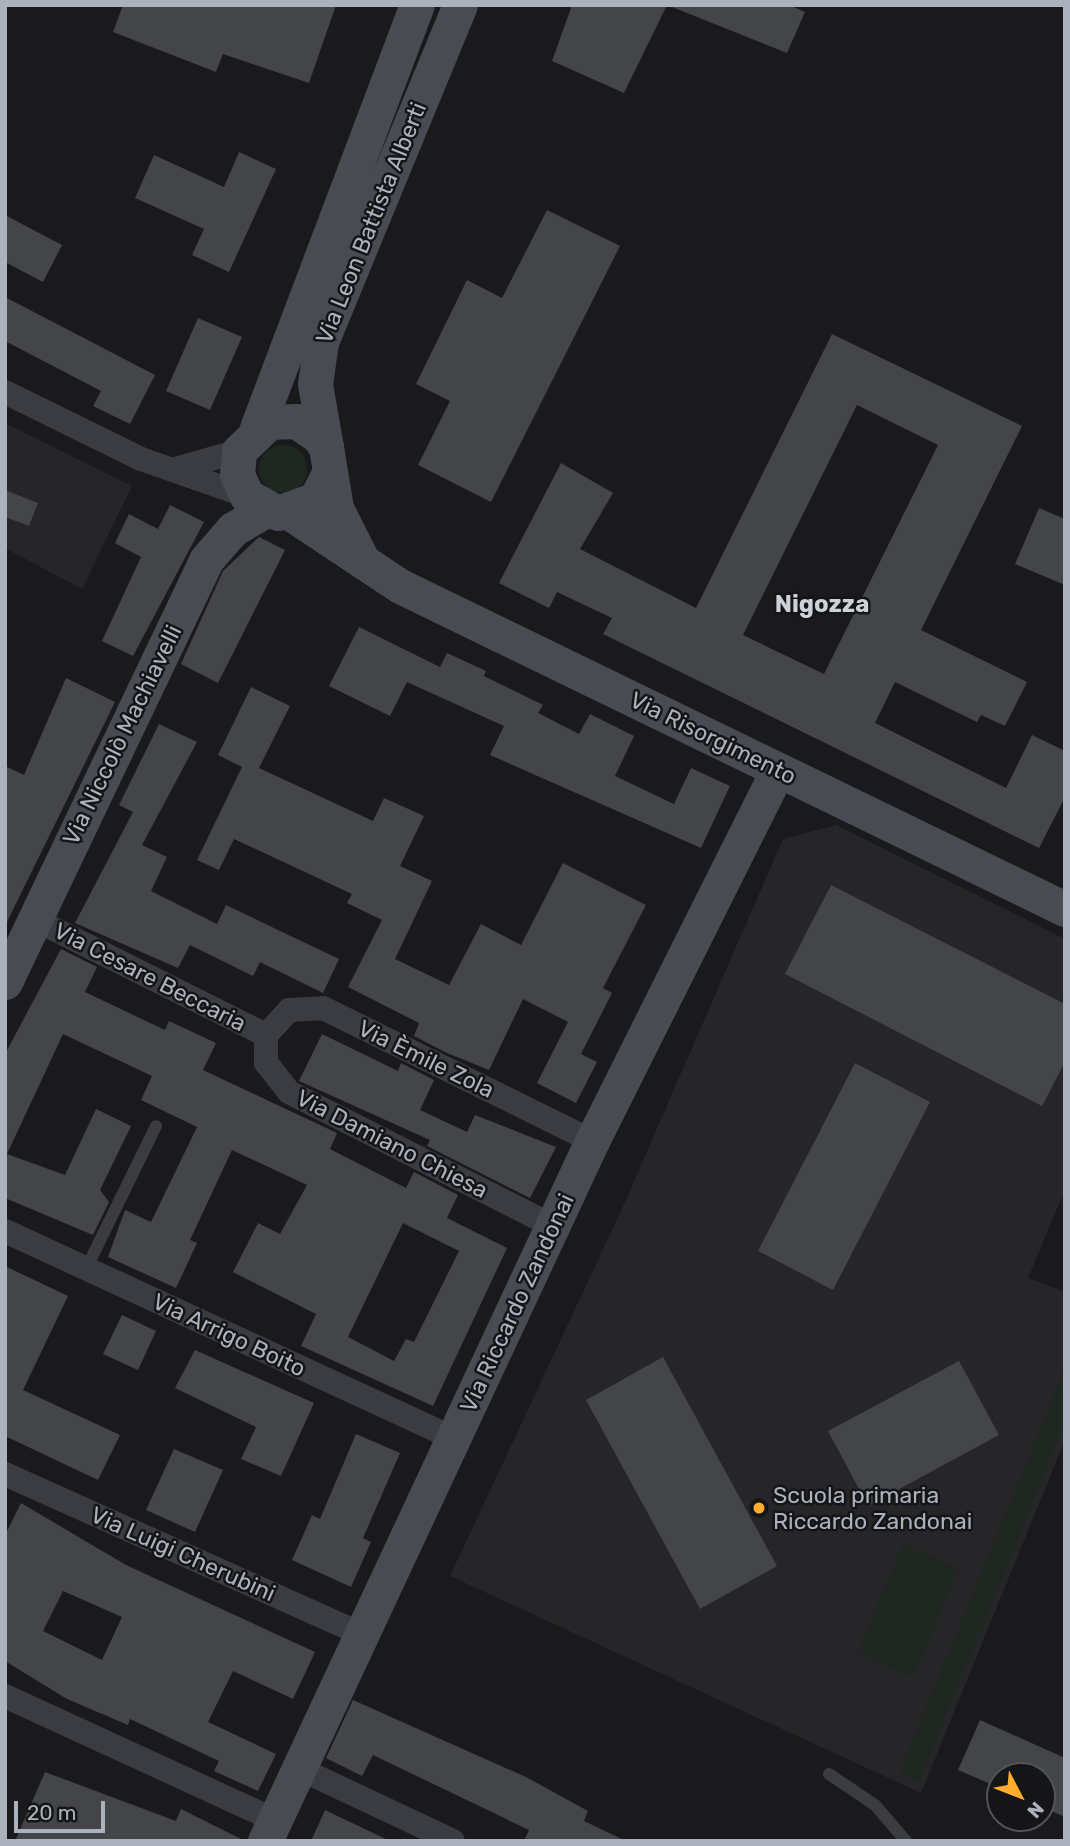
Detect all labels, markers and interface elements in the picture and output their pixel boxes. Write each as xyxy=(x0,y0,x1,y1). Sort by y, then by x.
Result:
street label: Via Leon Battista Alberti xyxy=(310,98,432,348)
district label: Nigozza xyxy=(775,591,869,619)
street label: Via Niccolò Machiavelli xyxy=(57,621,187,849)
street label: Via Risorgimento xyxy=(625,686,801,790)
street label: Via Cesare Beccaria xyxy=(49,917,251,1037)
street label: Via Èmile Zola xyxy=(353,1014,499,1104)
street label: Via Damiano Chiesa xyxy=(292,1084,492,1204)
street label: Via Riccardo Zandonai xyxy=(454,1189,580,1417)
street label: Via Arrigo Boito xyxy=(148,1287,310,1383)
place label: Scuola primaria Riccardo Zandonai xyxy=(773,1481,972,1535)
marker: Scuola primaria Riccardo Zandonai xyxy=(751,1500,767,1516)
street label: Via Luigi Cherubini xyxy=(86,1501,280,1607)
north arrow xyxy=(986,1762,1056,1832)
scale bar xyxy=(18,1786,108,1830)
text: N xyxy=(1022,1797,1049,1823)
text: 20 m xyxy=(27,1800,76,1825)

